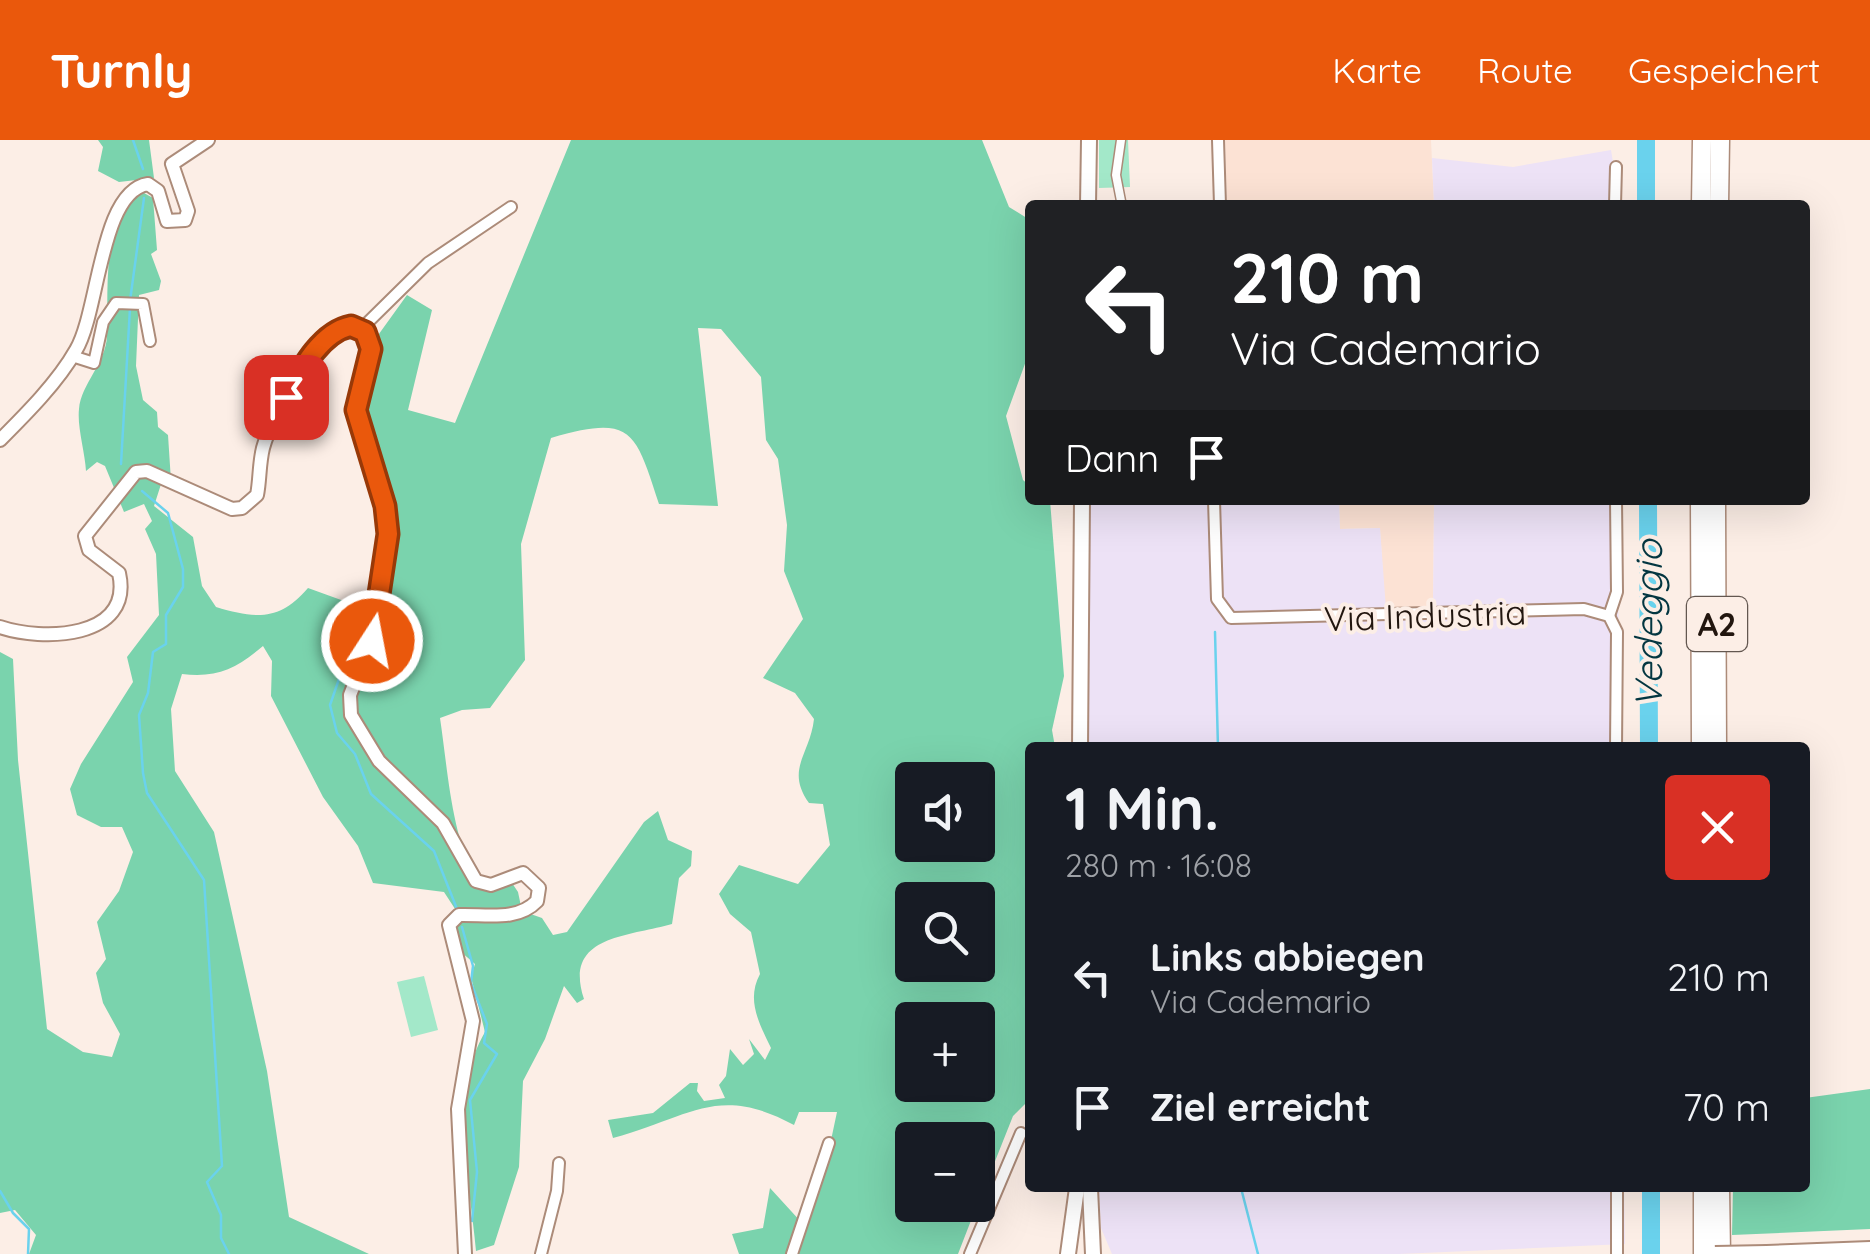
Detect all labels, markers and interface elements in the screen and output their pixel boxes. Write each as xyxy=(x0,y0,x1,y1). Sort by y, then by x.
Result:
text: Turnly xyxy=(50,40,192,100)
text: Karte xyxy=(1332,48,1422,92)
text: Route xyxy=(1477,48,1573,92)
text: Gespeichert xyxy=(1628,48,1820,92)
text: 210 m xyxy=(1230,233,1424,321)
icon: left xyxy=(1065,240,1195,370)
text: Via Cademario xyxy=(1230,320,1541,376)
pin xyxy=(244,355,329,440)
icon: arrive xyxy=(259,370,314,425)
icon: arrive xyxy=(1179,430,1234,485)
text: Dann xyxy=(1065,434,1159,482)
water label: Vedeggio xyxy=(1624,538,1672,708)
position arrow xyxy=(320,589,424,693)
street label: Via Industria xyxy=(1323,589,1527,641)
road number: A2 xyxy=(1687,597,1747,651)
map controls xyxy=(895,762,995,1222)
button: sound xyxy=(895,762,995,862)
text: 1 Min. xyxy=(1065,770,1219,845)
button: close xyxy=(1665,775,1770,880)
text: 280 m · 16:08 xyxy=(1065,845,1252,885)
button: search xyxy=(895,882,995,982)
text: Links abbiegen xyxy=(1150,933,1425,981)
icon: left xyxy=(1065,950,1120,1005)
text: 210 m xyxy=(1667,953,1770,1001)
text: Via Cademario xyxy=(1150,981,1371,1021)
button: + xyxy=(895,1002,995,1102)
icon: arrive xyxy=(1065,1080,1120,1135)
text: Ziel erreicht xyxy=(1150,1083,1370,1131)
text: 70 m xyxy=(1683,1083,1770,1131)
button: − xyxy=(895,1122,995,1222)

